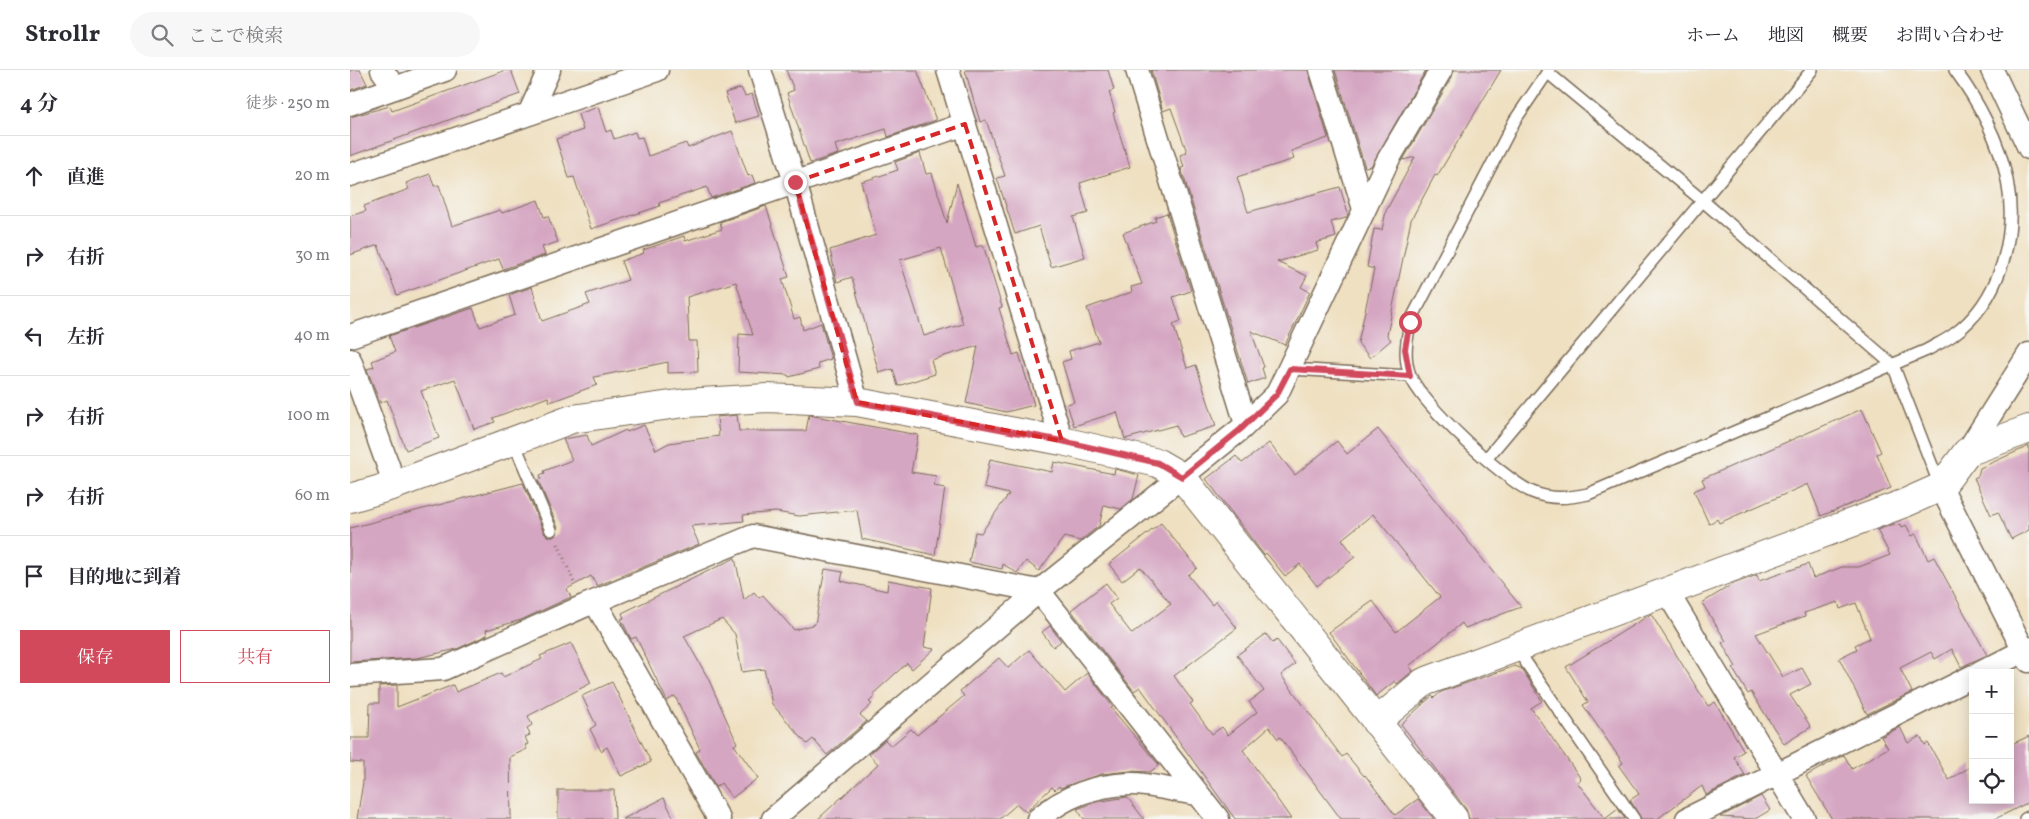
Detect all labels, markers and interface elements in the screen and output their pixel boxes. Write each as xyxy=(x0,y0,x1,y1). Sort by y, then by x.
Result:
search box xyxy=(130,12,480,57)
text: Strollr xyxy=(25,18,100,52)
icon: search xyxy=(148,21,176,49)
text: ここで検索 xyxy=(188,24,283,50)
text: ホーム xyxy=(1686,24,1740,49)
text: 地図 xyxy=(1768,24,1804,49)
text: 概要 xyxy=(1832,24,1868,49)
text: お問い合わせ xyxy=(1896,24,2004,49)
text: 4 分 xyxy=(20,90,58,119)
text: 徒歩 · 250 m xyxy=(246,93,330,115)
icon: ahead xyxy=(20,162,48,190)
text: 直進 xyxy=(67,165,105,191)
text: 20 m xyxy=(295,165,330,187)
route end xyxy=(784,171,807,194)
icon: right xyxy=(20,242,48,270)
text: 右折 xyxy=(67,245,105,271)
text: 30 m xyxy=(295,245,330,267)
route start xyxy=(1399,311,1422,334)
icon: left xyxy=(20,322,48,350)
text: 左折 xyxy=(67,325,105,351)
text: 40 m xyxy=(294,325,330,347)
icon: right xyxy=(20,402,48,430)
text: 右折 xyxy=(67,405,105,431)
text: 100 m xyxy=(287,405,330,427)
icon: right xyxy=(20,482,48,510)
text: 右折 xyxy=(67,485,105,511)
text: 60 m xyxy=(295,485,330,507)
icon: arrive xyxy=(20,562,48,590)
text: 目的地に到着 xyxy=(67,565,181,591)
button: 保存 xyxy=(20,630,170,683)
button: 共有 xyxy=(180,630,330,683)
map controls xyxy=(1969,669,2014,804)
button: + xyxy=(1969,669,2014,714)
button: − xyxy=(1969,714,2014,759)
button: locate xyxy=(1969,759,2014,804)

